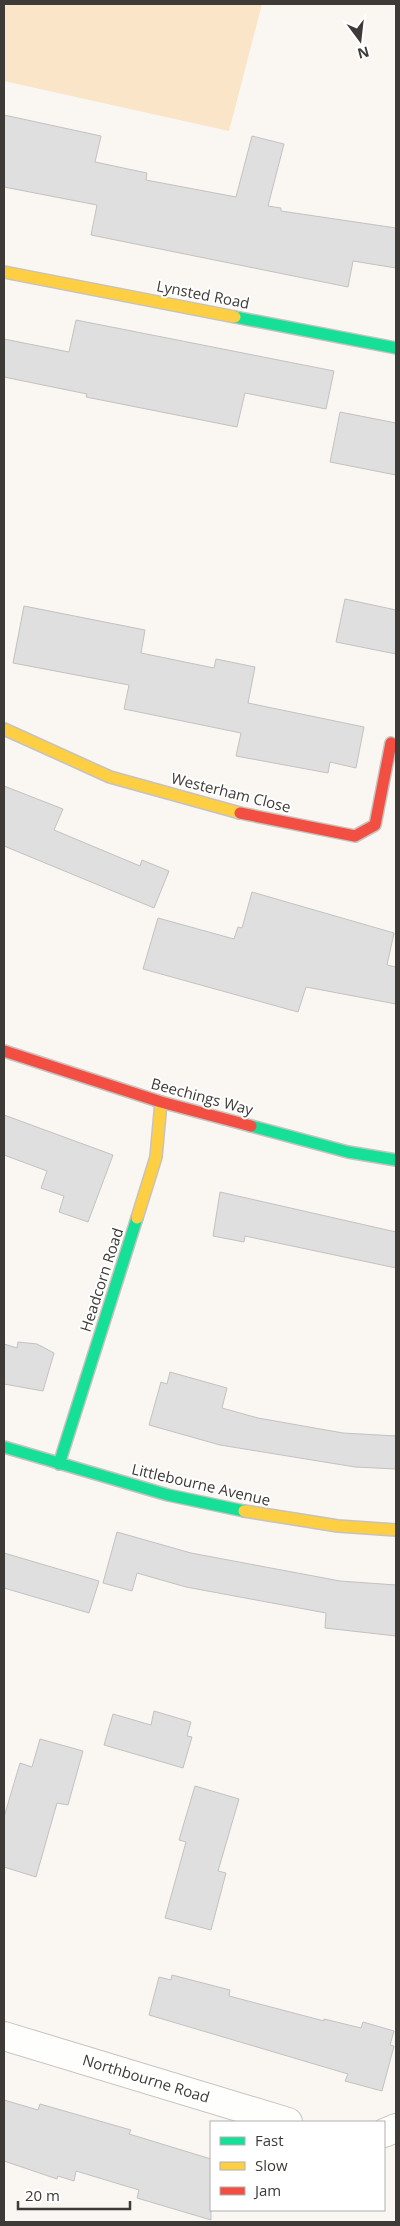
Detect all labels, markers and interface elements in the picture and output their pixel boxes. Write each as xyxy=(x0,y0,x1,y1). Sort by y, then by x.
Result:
north arrow xyxy=(335,15,385,65)
text: N xyxy=(356,42,371,64)
street label: Lynsted Road xyxy=(155,275,251,313)
street label: Westerham Close xyxy=(169,768,293,817)
street label: Beechings Way xyxy=(149,1073,256,1119)
street label: Headcorn Road xyxy=(75,1225,127,1334)
street label: Littlebourne Avenue xyxy=(130,1458,273,1510)
street label: Northbourne Road xyxy=(80,2049,212,2107)
legend xyxy=(210,2121,385,2211)
text: Fast xyxy=(255,2130,284,2150)
text: Slow xyxy=(255,2155,288,2175)
scale bar xyxy=(18,2178,130,2210)
text: Jam xyxy=(253,2180,281,2200)
text: 20 m xyxy=(25,2185,60,2205)

